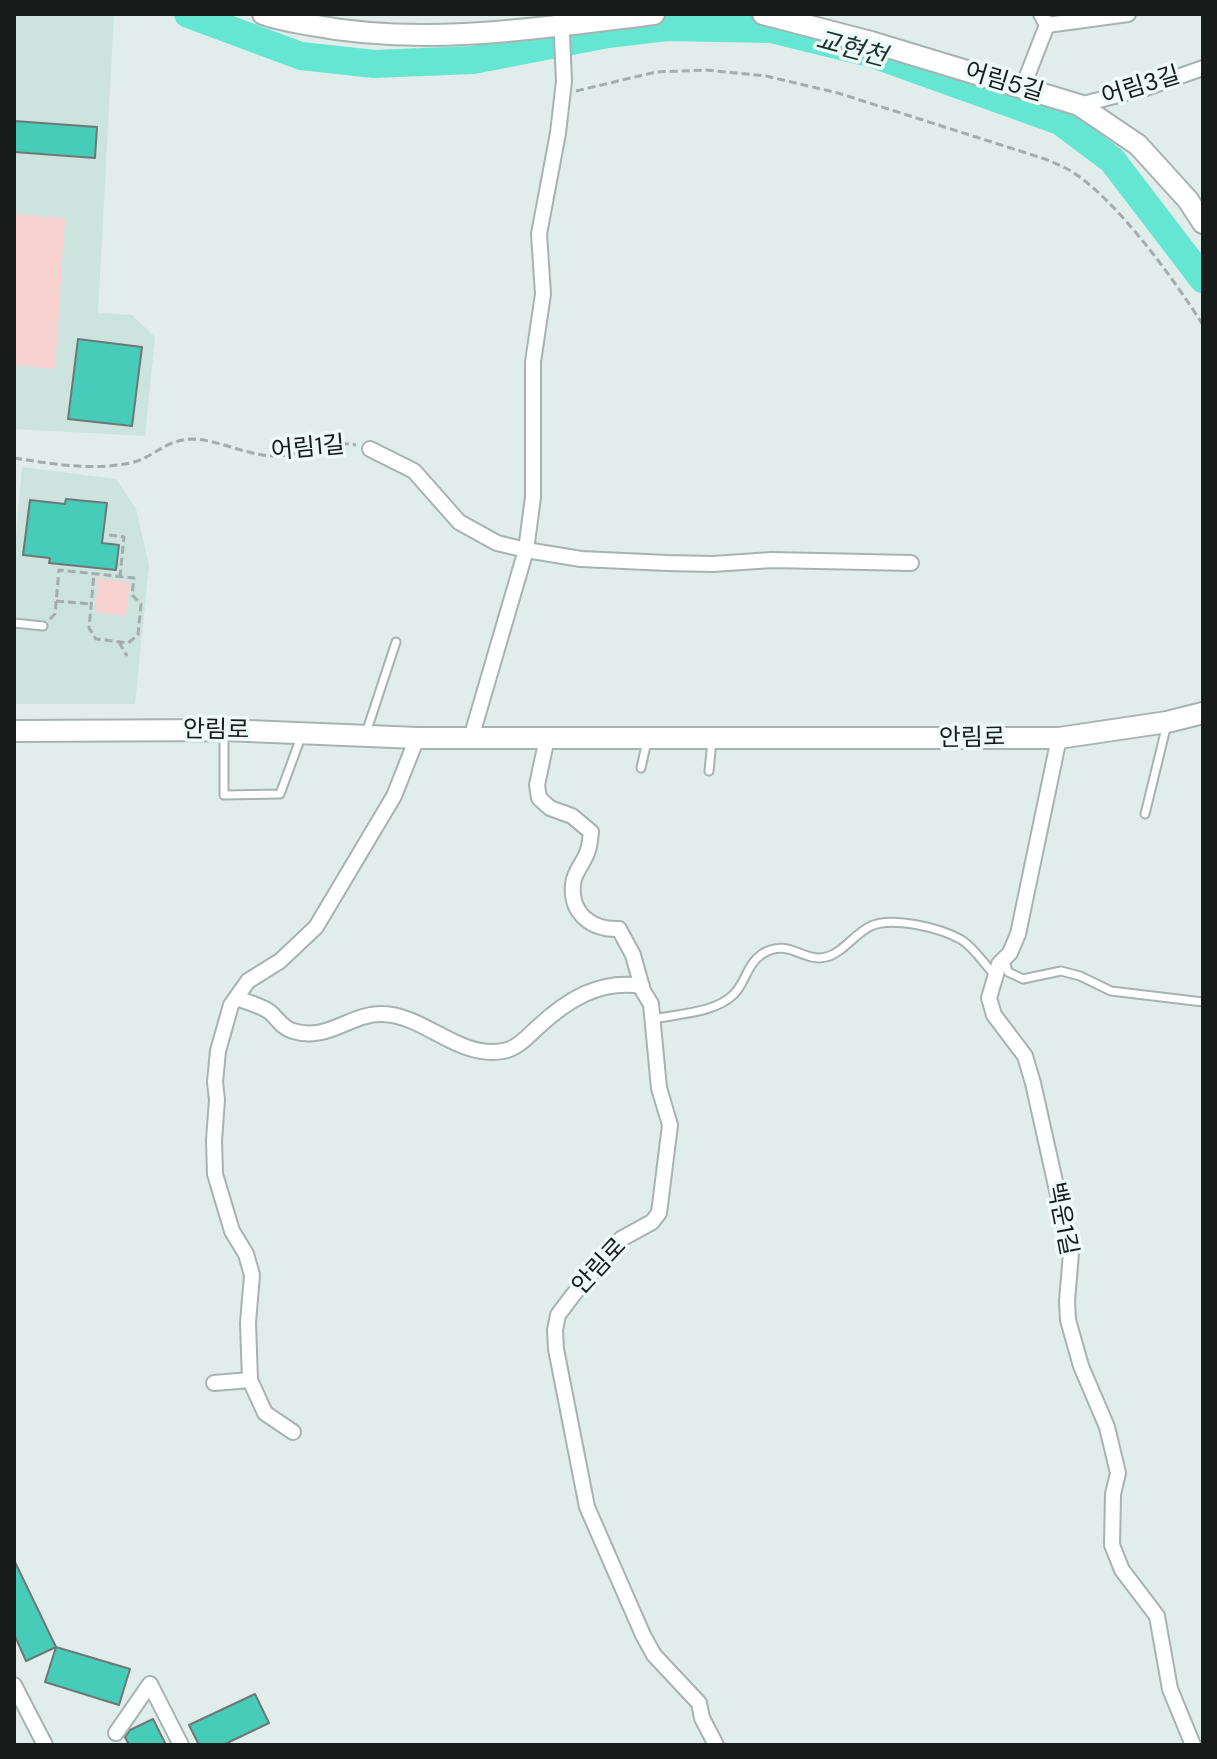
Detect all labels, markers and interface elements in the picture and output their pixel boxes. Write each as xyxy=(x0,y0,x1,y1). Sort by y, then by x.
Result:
water label: 교현천 xyxy=(812,26,890,74)
street label: 어림5길 xyxy=(961,57,1047,109)
street label: 어림3길 xyxy=(1098,61,1184,113)
street label: 어림1길 xyxy=(270,431,346,467)
street label: 안림로 xyxy=(183,716,249,746)
street label: 안림로 xyxy=(939,724,1005,754)
street label: 백운1길 xyxy=(1040,1180,1082,1258)
street label: 안림로 xyxy=(567,1233,633,1301)

